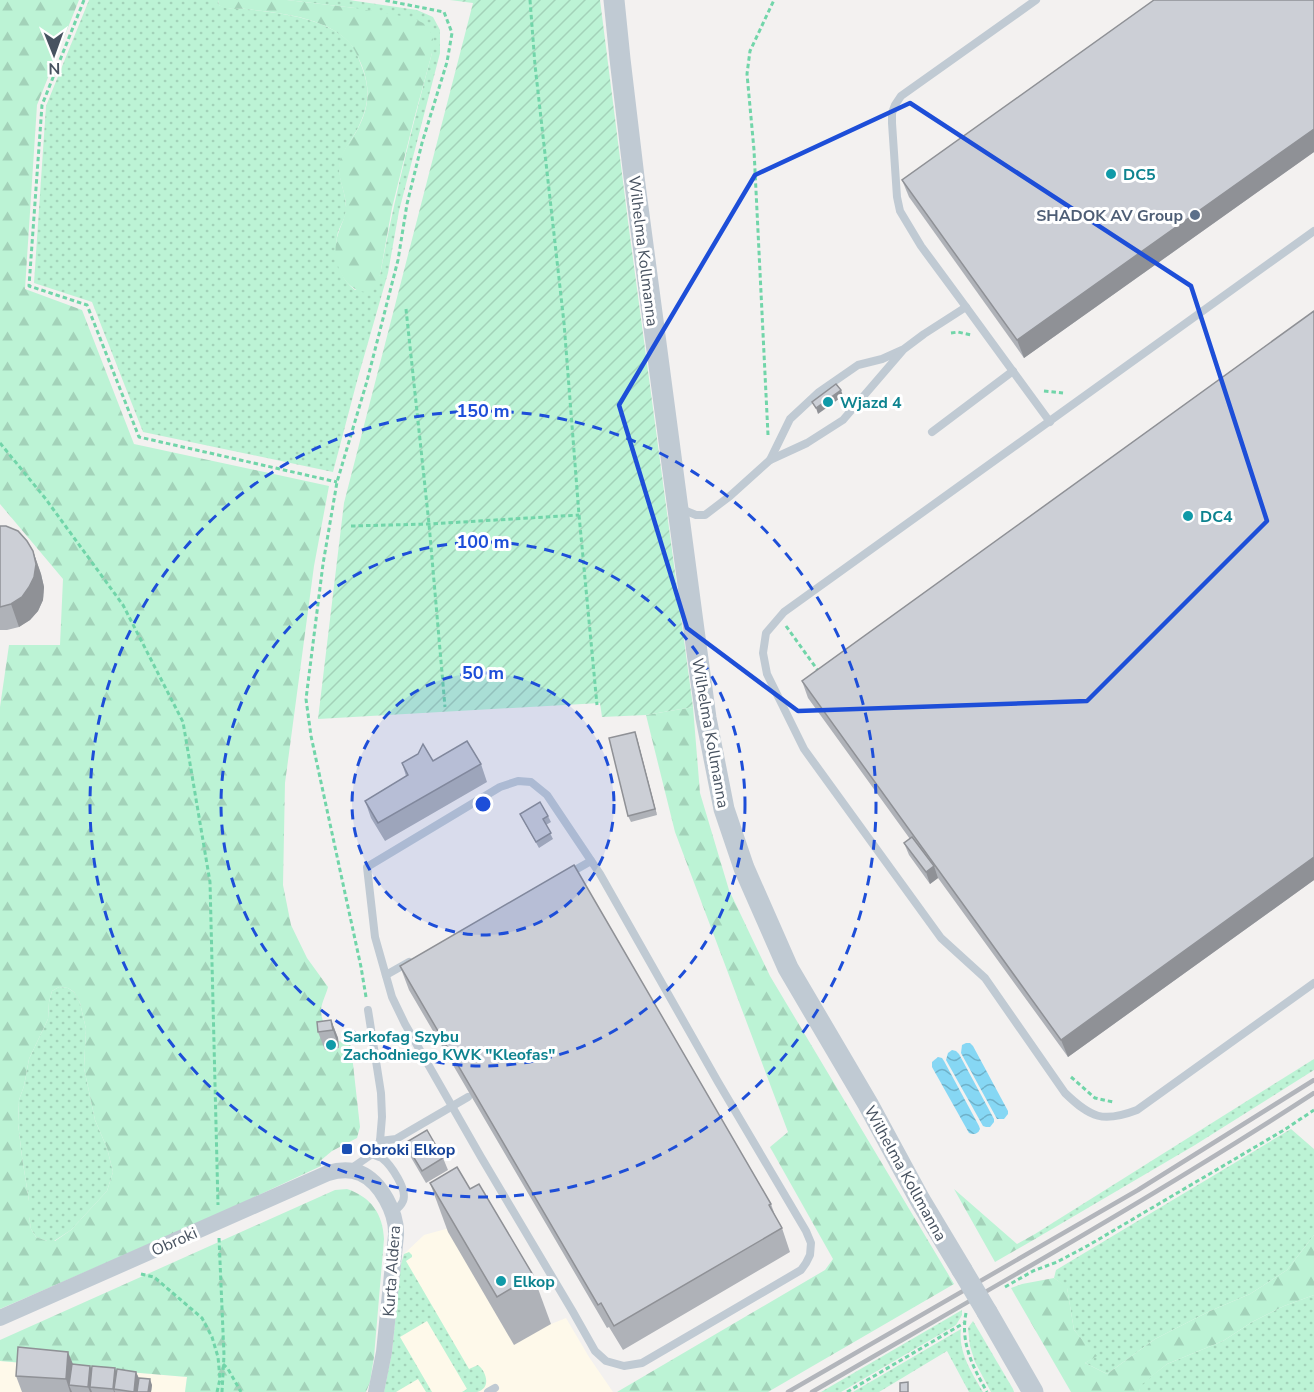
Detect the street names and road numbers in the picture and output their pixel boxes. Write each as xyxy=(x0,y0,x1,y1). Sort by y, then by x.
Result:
street label: Wilhelma Kollmanna xyxy=(623,174,663,328)
street label: Wilhelma Kollmanna xyxy=(686,657,734,810)
street label: Wilhelma Kollmanna xyxy=(859,1102,952,1245)
street label: Obroki xyxy=(148,1222,201,1262)
street label: Kurta Aldera xyxy=(378,1225,406,1317)

